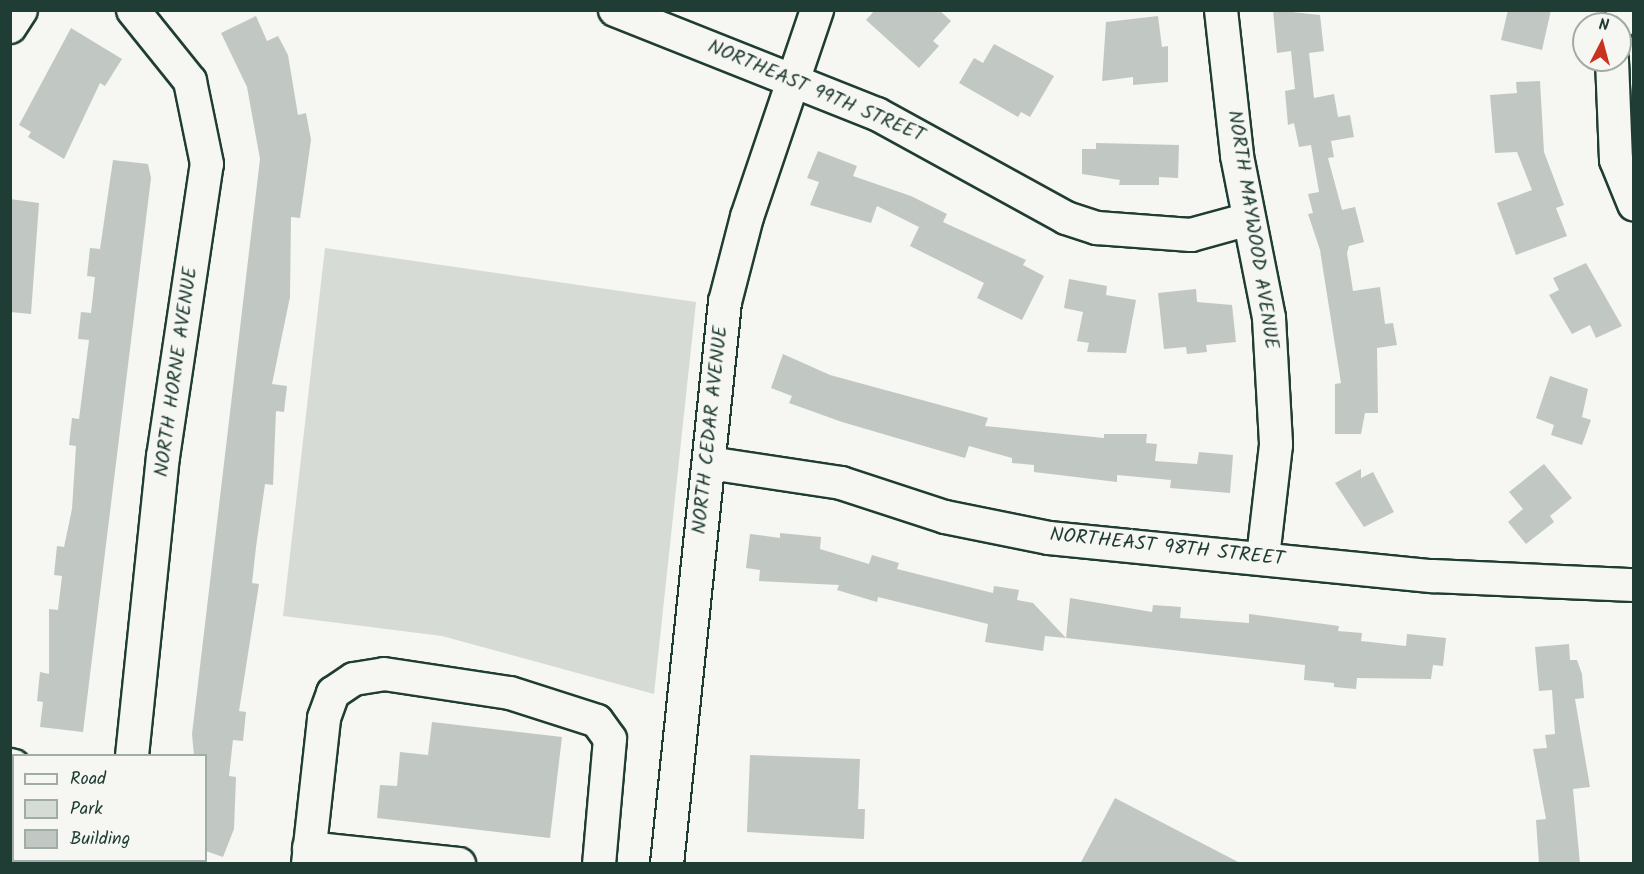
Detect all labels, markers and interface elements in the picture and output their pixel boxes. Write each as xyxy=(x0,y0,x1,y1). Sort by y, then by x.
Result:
north arrow xyxy=(1572,12,1632,72)
text: N xyxy=(1597,13,1610,39)
street label: NORTHEAST 99TH STREET xyxy=(704,35,928,149)
street label: NORTH MAYWOOD AVENUE xyxy=(1221,109,1283,351)
street label: NORTH HORNE AVENUE xyxy=(150,265,204,479)
street label: NORTH CEDAR AVENUE xyxy=(688,324,734,536)
street label: NORTHEAST 98TH STREET xyxy=(1048,524,1286,572)
legend xyxy=(12,754,207,862)
text: Road xyxy=(70,765,106,794)
text: Park xyxy=(70,795,103,824)
text: Building xyxy=(70,825,130,854)

